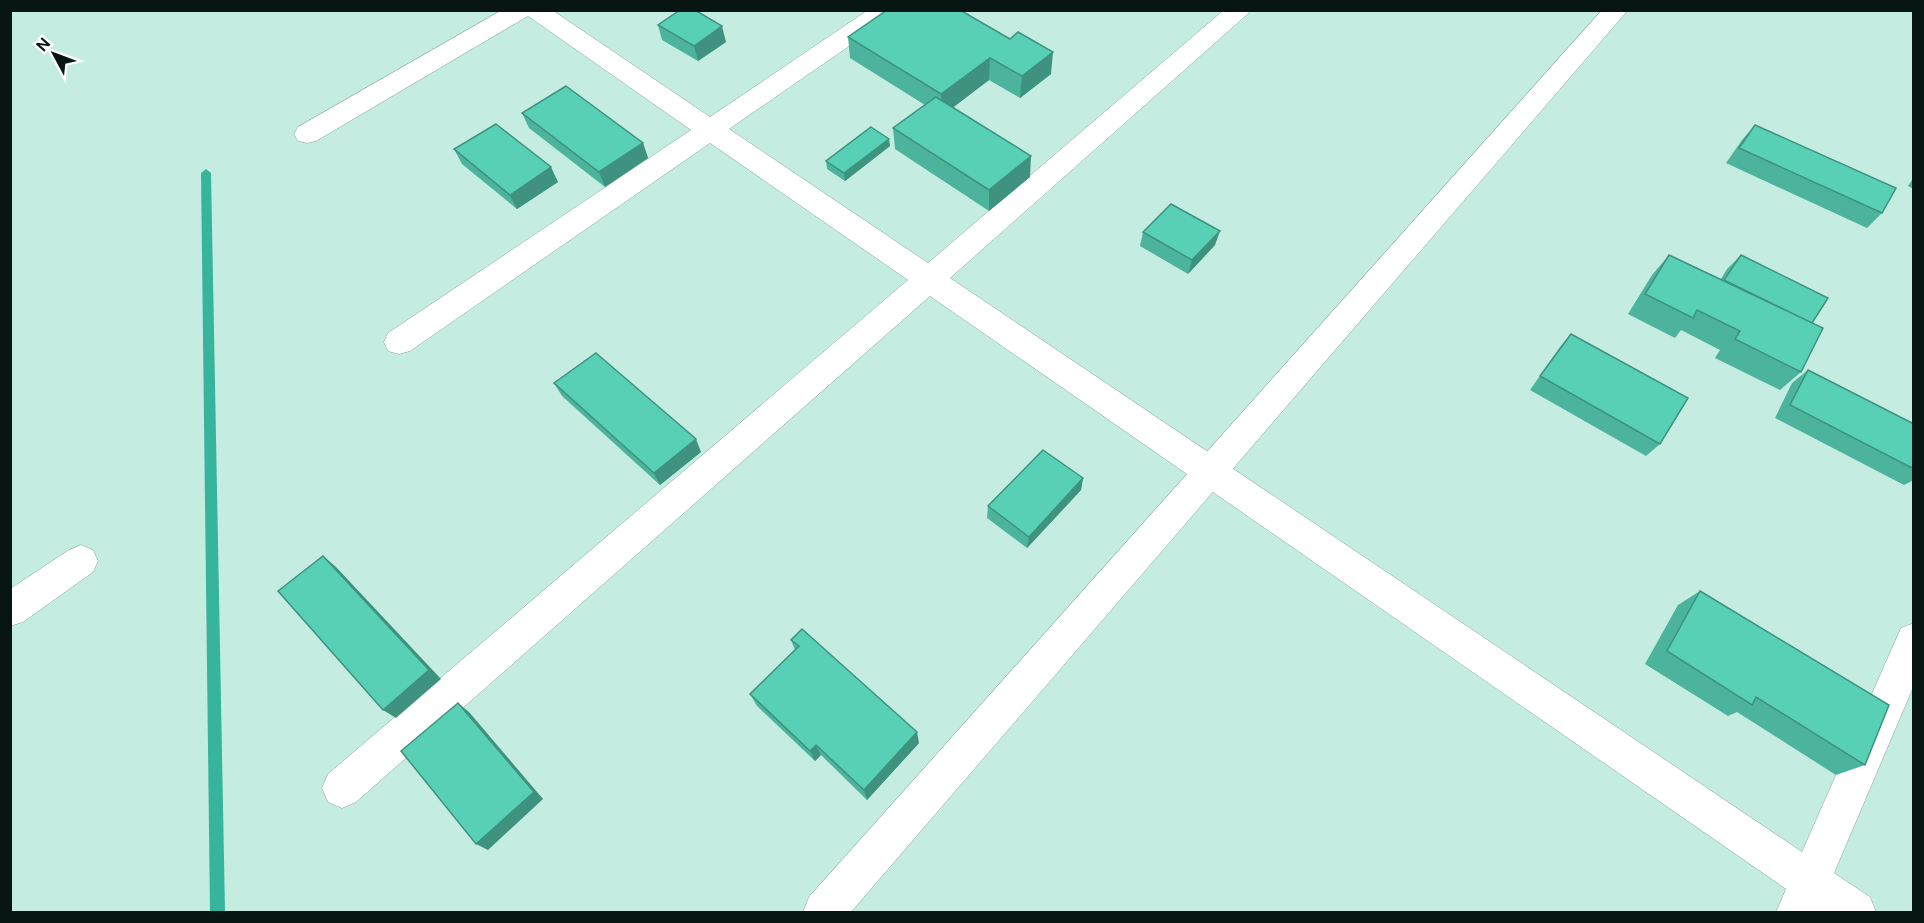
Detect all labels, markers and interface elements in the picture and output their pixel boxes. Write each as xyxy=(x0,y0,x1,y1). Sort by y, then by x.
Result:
north arrow xyxy=(24,24,84,84)
text: N xyxy=(31,33,55,56)

